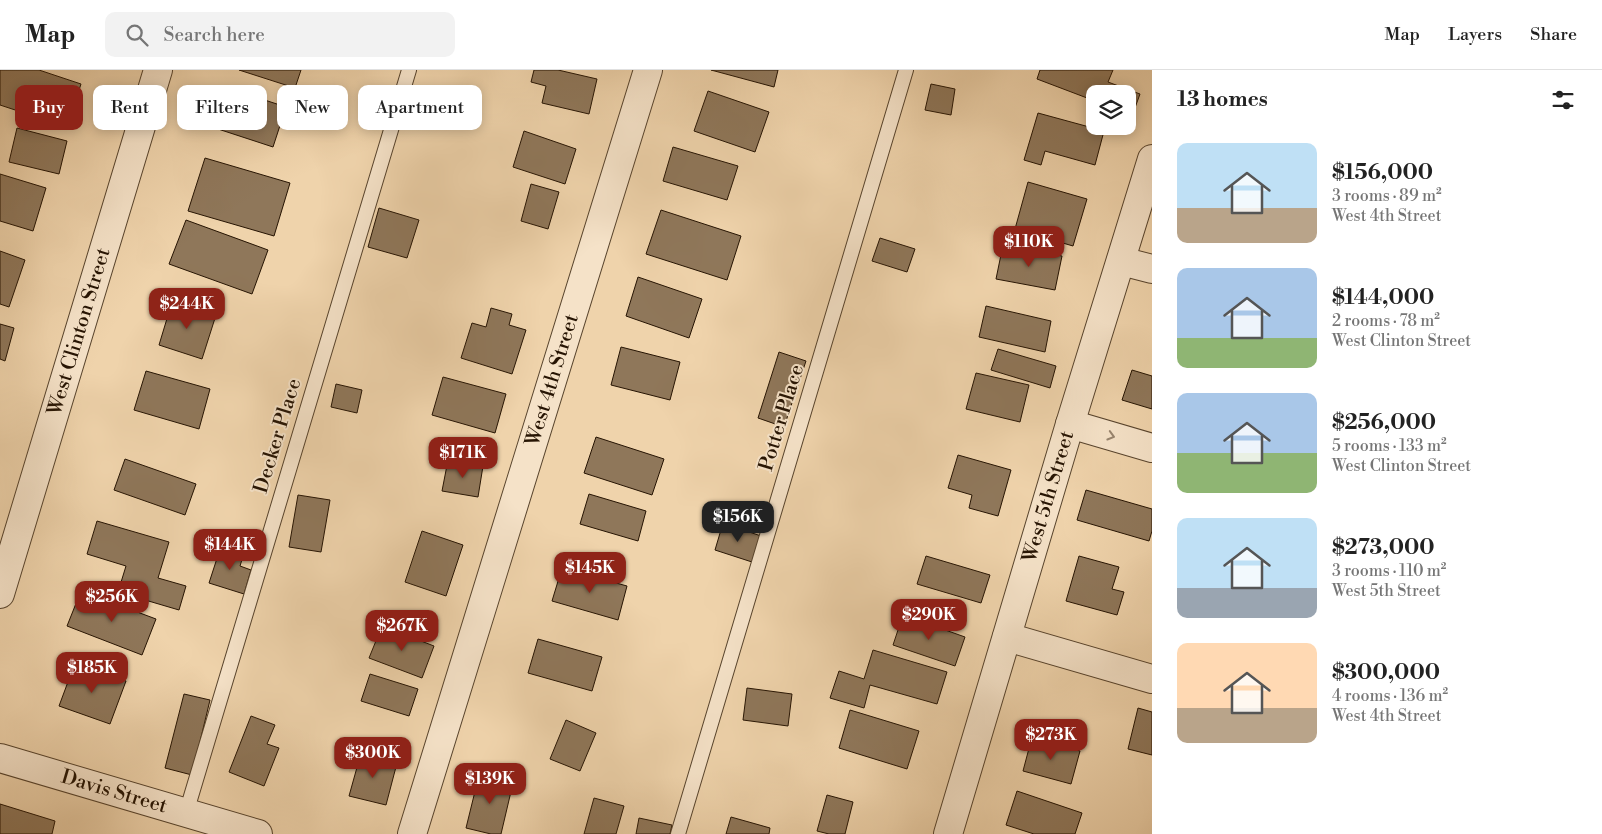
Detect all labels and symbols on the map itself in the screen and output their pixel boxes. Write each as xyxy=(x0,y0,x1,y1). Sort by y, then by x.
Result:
pin: $110K xyxy=(994,226,1064,268)
street label: West Clinton Street xyxy=(42,245,116,419)
pin: $244K xyxy=(152,288,222,330)
street label: West 4th Street xyxy=(520,311,584,450)
street label: Potter Place xyxy=(754,362,810,474)
street label: Decker Place xyxy=(249,376,307,496)
street label: West 5th Street xyxy=(1017,428,1080,566)
one-way arrow xyxy=(1107,431,1115,441)
pin: $171K xyxy=(428,436,498,479)
pin: $156K xyxy=(703,500,773,543)
pin: $144K xyxy=(195,528,265,571)
pin: $145K xyxy=(555,552,625,594)
pin: $256K xyxy=(77,580,147,623)
pin: $290K xyxy=(894,598,964,641)
pin: $267K xyxy=(367,610,437,652)
pin: $185K xyxy=(57,652,127,694)
pin: $273K xyxy=(1016,718,1086,761)
pin: $300K xyxy=(338,736,408,779)
pin: $139K xyxy=(455,762,525,805)
street label: Davis Street xyxy=(58,764,170,819)

